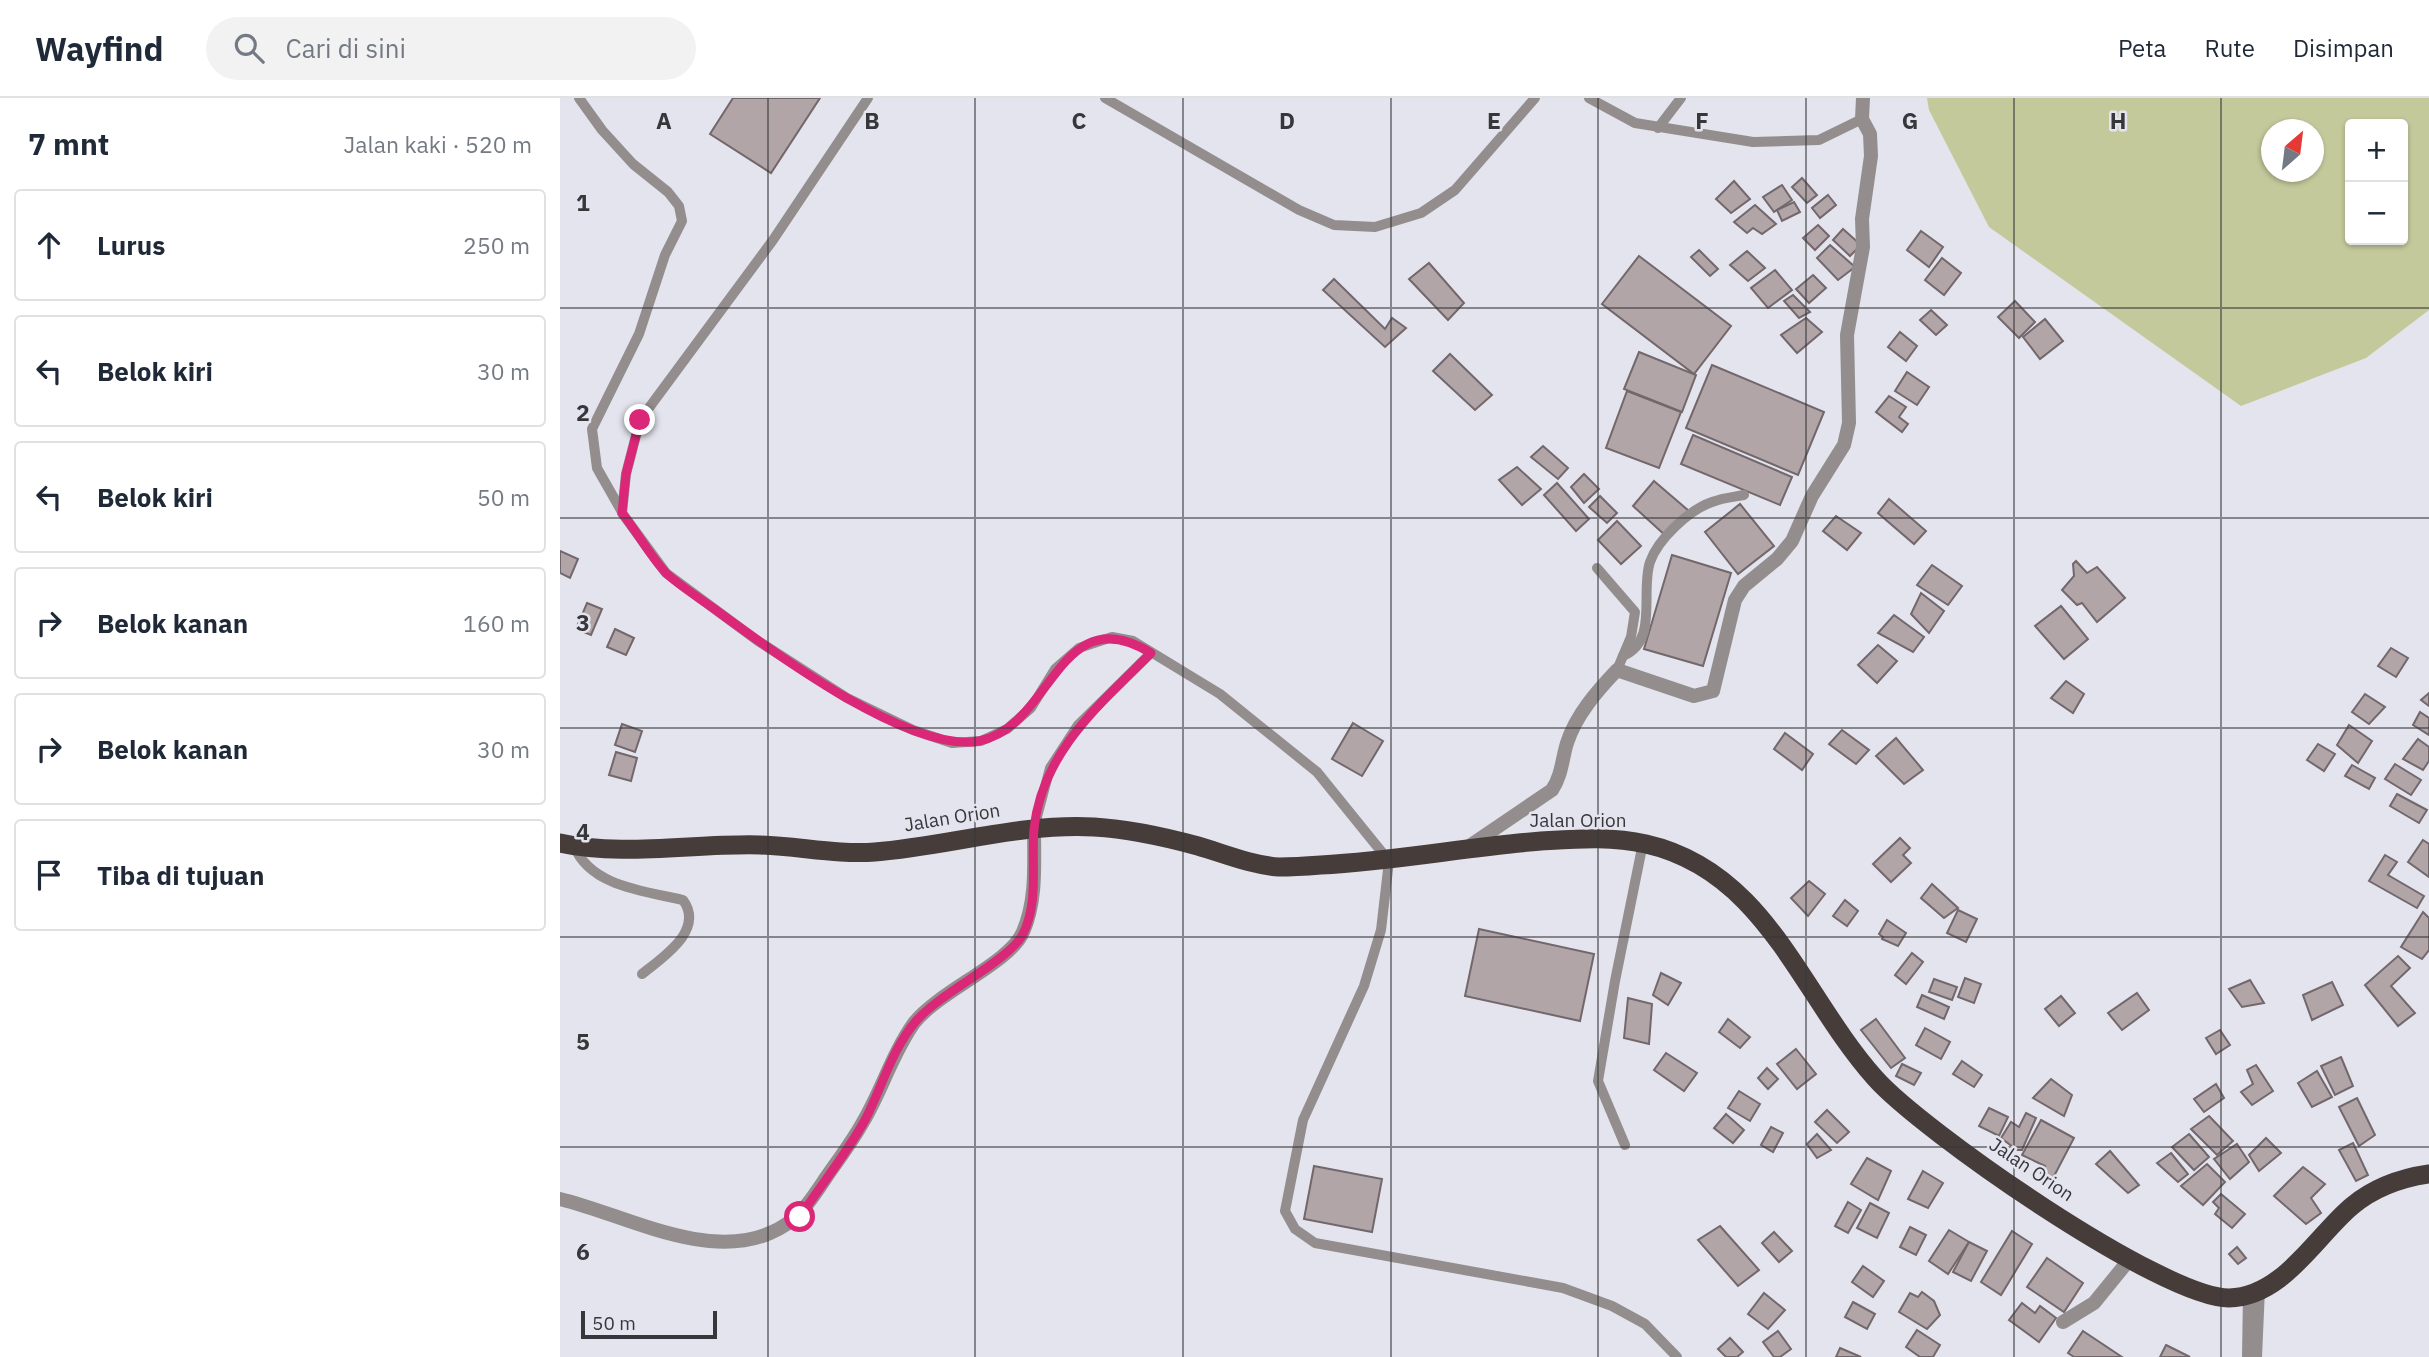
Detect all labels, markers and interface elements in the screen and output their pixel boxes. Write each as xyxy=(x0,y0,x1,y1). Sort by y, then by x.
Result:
search box xyxy=(206,17,696,80)
text: Wayfind xyxy=(35,27,164,70)
icon: search xyxy=(230,29,268,67)
text: Cari di sini xyxy=(286,31,406,65)
text: Peta xyxy=(2118,32,2166,64)
text: Rute xyxy=(2204,32,2255,64)
text: Disimpan xyxy=(2293,32,2394,64)
text: A xyxy=(656,105,672,135)
text: B xyxy=(864,105,880,135)
text: C xyxy=(1072,105,1087,135)
text: D xyxy=(1279,105,1295,135)
text: E xyxy=(1487,105,1501,135)
text: F xyxy=(1695,105,1709,135)
text: G xyxy=(1902,105,1918,135)
text: H xyxy=(2110,105,2126,135)
north arrow xyxy=(2261,119,2324,182)
map controls xyxy=(2345,119,2408,245)
button: + xyxy=(2345,119,2408,182)
text: 7 mnt xyxy=(28,124,109,163)
text: Jalan kaki · 520 m xyxy=(344,129,532,159)
button: − xyxy=(2345,182,2408,245)
text: 1 xyxy=(576,187,590,217)
icon: ahead xyxy=(30,226,68,264)
text: Lurus xyxy=(97,228,165,262)
text: 250 m xyxy=(463,230,530,260)
icon: left xyxy=(30,352,68,390)
text: Belok kiri xyxy=(97,354,213,388)
text: 30 m xyxy=(477,356,530,386)
text: 2 xyxy=(576,397,590,427)
route end xyxy=(624,404,655,435)
icon: left xyxy=(30,478,68,516)
text: Belok kiri xyxy=(97,480,213,514)
text: 50 m xyxy=(477,482,530,512)
icon: right xyxy=(30,604,68,642)
text: Belok kanan xyxy=(97,606,248,640)
text: 3 xyxy=(576,607,590,637)
text: 160 m xyxy=(463,608,530,638)
icon: right xyxy=(30,730,68,768)
text: Belok kanan xyxy=(97,732,248,766)
text: 30 m xyxy=(477,734,530,764)
street label: Jalan Orion xyxy=(902,798,1002,836)
street label: Jalan Orion xyxy=(1529,808,1627,832)
text: 4 xyxy=(576,816,590,846)
icon: arrive xyxy=(30,856,68,894)
text: Tiba di tujuan xyxy=(97,858,264,892)
text: 5 xyxy=(576,1026,590,1056)
street label: Jalan Orion xyxy=(1985,1132,2079,1206)
route start xyxy=(784,1201,815,1232)
text: 6 xyxy=(576,1236,590,1266)
scale bar xyxy=(581,1308,718,1340)
text: 50 m xyxy=(592,1311,636,1335)

